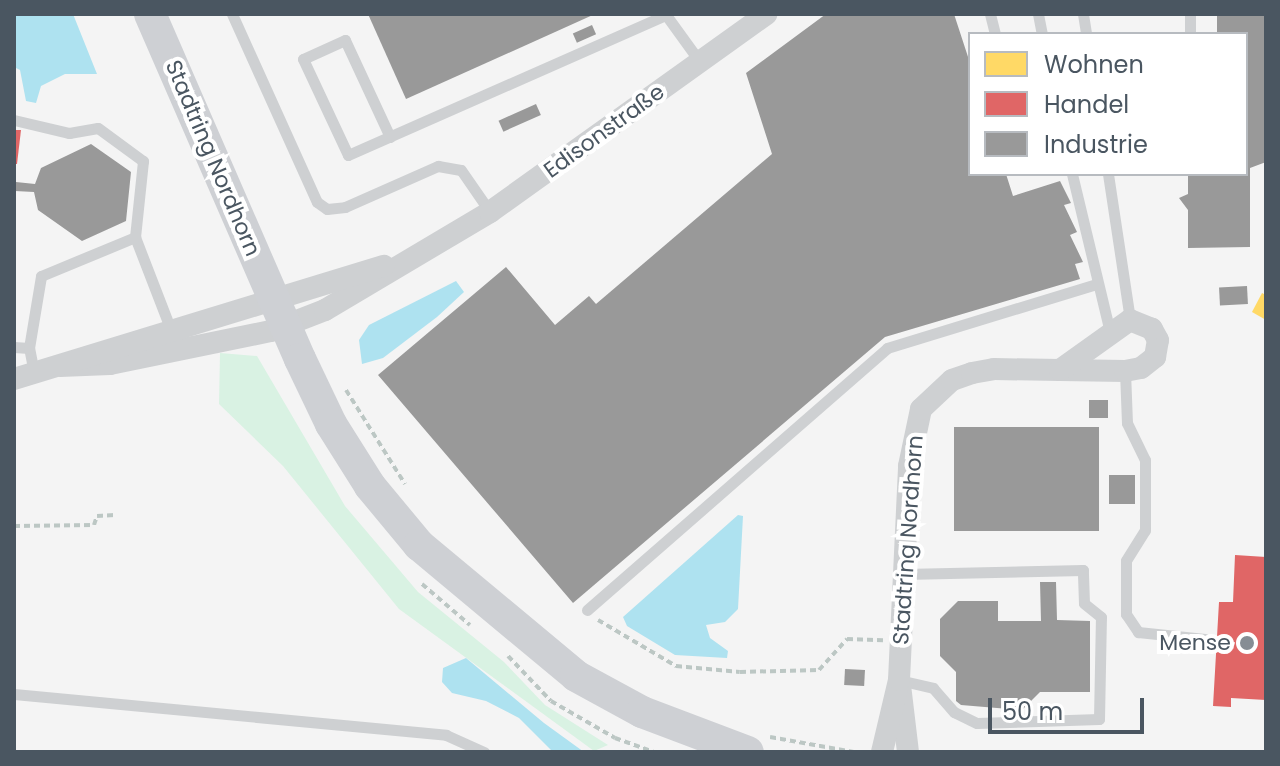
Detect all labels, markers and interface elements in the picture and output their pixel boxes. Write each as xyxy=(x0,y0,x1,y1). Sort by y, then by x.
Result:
legend xyxy=(968,32,1248,176)
text: Wohnen xyxy=(1044,48,1144,81)
street label: Stadtring Nordhorn xyxy=(160,56,266,260)
street label: Edisonstraße xyxy=(539,78,669,184)
text: Handel xyxy=(1044,88,1129,121)
text: Industrie xyxy=(1044,128,1148,161)
street label: Stadtring Nordhorn xyxy=(888,434,928,646)
place label: Mense xyxy=(1159,630,1231,656)
marker: Mense xyxy=(1238,634,1256,652)
scale bar xyxy=(992,682,1148,732)
text: 50 m xyxy=(1002,695,1063,728)

